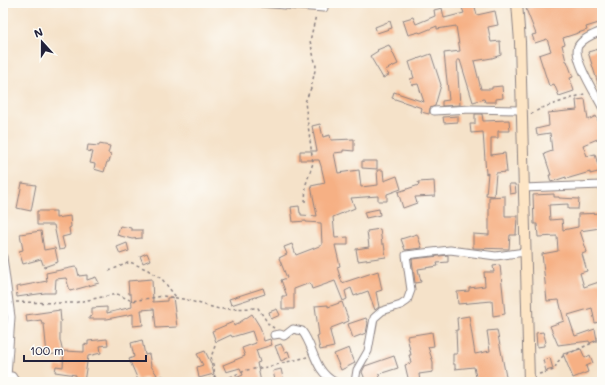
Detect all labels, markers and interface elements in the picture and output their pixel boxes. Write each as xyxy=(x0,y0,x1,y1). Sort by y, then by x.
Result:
north arrow xyxy=(22,22,62,62)
text: N xyxy=(32,24,45,41)
scale bar xyxy=(24,337,146,363)
text: 100 m xyxy=(30,342,64,358)

